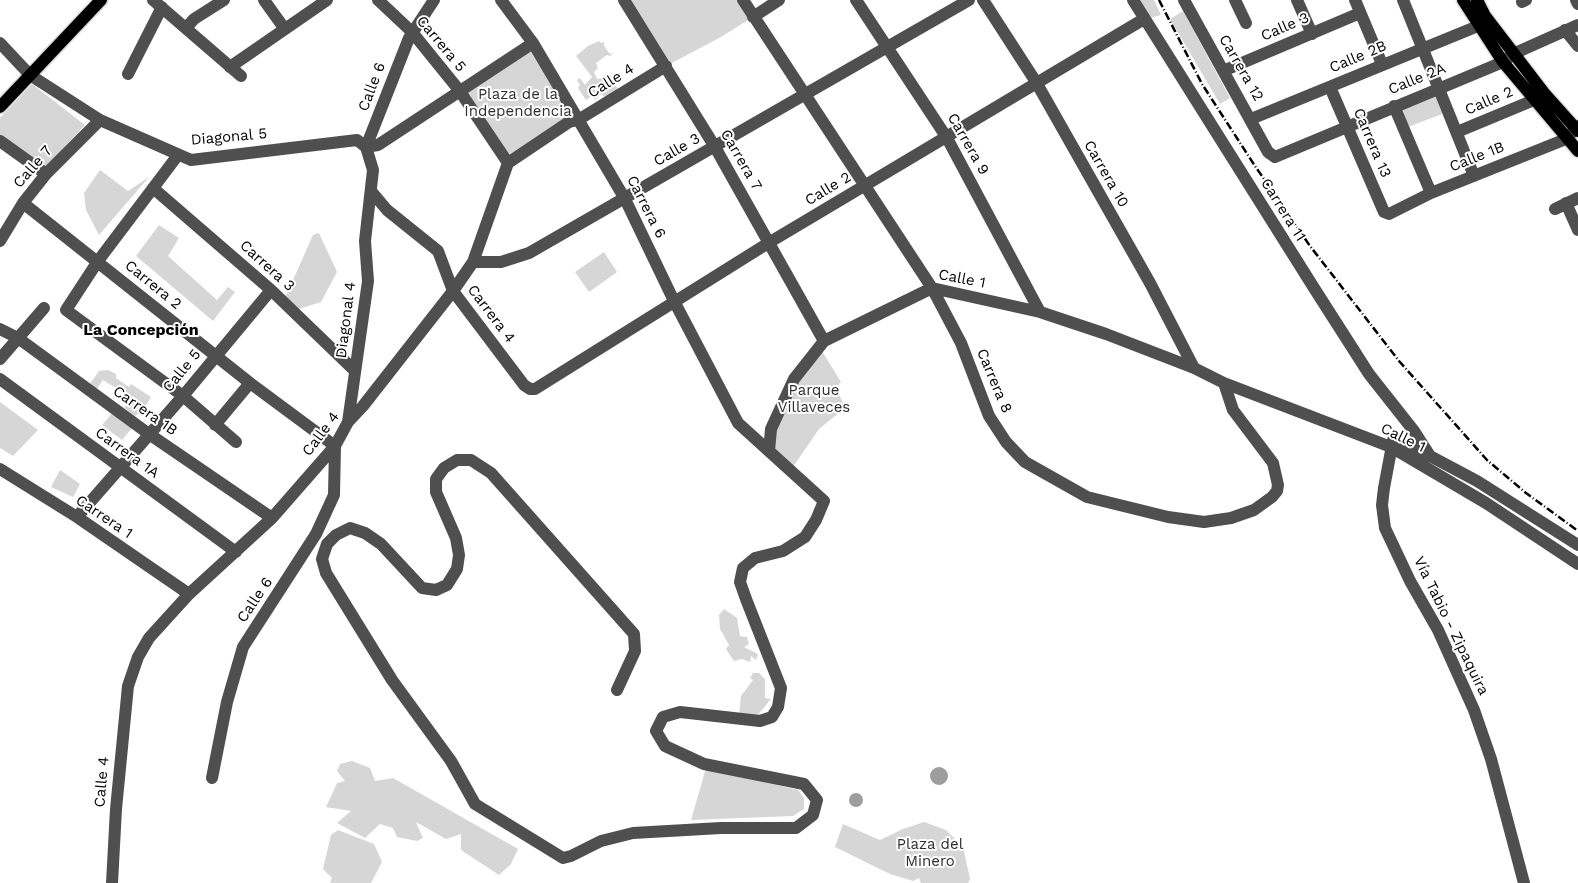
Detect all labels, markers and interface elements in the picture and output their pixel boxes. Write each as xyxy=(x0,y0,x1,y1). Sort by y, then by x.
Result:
street label: Calle 3 xyxy=(1258,9,1312,45)
street label: Carrera 5 xyxy=(412,12,470,76)
street label: Carrera 12 xyxy=(1215,32,1267,104)
street label: Calle 2B xyxy=(1327,37,1389,77)
street label: Calle 2A xyxy=(1386,59,1448,99)
street label: Calle 6 xyxy=(354,60,390,114)
street label: Calle 4 xyxy=(585,60,637,102)
street label: Calle 2 xyxy=(1462,83,1516,119)
park label: Plaza de la Independencia xyxy=(464,86,572,121)
street label: Carrera 13 xyxy=(1349,106,1395,180)
street label: Carrera 9 xyxy=(943,110,993,178)
street label: Diagonal 5 xyxy=(190,125,268,149)
street label: Carrera 7 xyxy=(716,126,766,194)
street label: Calle 3 xyxy=(651,130,703,170)
street label: Carrera 10 xyxy=(1080,137,1132,211)
street label: Calle 1B xyxy=(1447,138,1507,176)
street label: Calle 7 xyxy=(10,142,56,192)
street label: Calle 2 xyxy=(802,168,854,210)
street label: Carrera 6 xyxy=(623,173,669,241)
street label: Carrera 11 xyxy=(1257,175,1309,245)
street label: Carrera 3 xyxy=(236,237,298,295)
street label: Carrera 2 xyxy=(121,257,185,313)
street label: Calle 1 xyxy=(937,266,987,292)
street label: Diagonal 4 xyxy=(332,281,360,359)
street label: Carrera 4 xyxy=(463,281,519,347)
district label: La Concepción xyxy=(83,320,199,340)
street label: Calle 5 xyxy=(159,346,205,396)
street label: Carrera 8 xyxy=(972,346,1016,416)
street label: Carrera 1B xyxy=(109,382,181,440)
park label: Parque Villaveces xyxy=(778,382,850,417)
street label: Calle 4 xyxy=(298,408,344,460)
street label: Calle 1 xyxy=(1378,419,1428,457)
street label: Carrera 1A xyxy=(91,424,163,482)
street label: Carrera 1 xyxy=(72,491,136,543)
street label: Vía Tabio - Zipaquira xyxy=(1410,554,1492,698)
street label: Calle 6 xyxy=(233,574,277,626)
street label: Calle 4 xyxy=(91,756,113,808)
park label: Plaza del Minero xyxy=(897,836,963,871)

